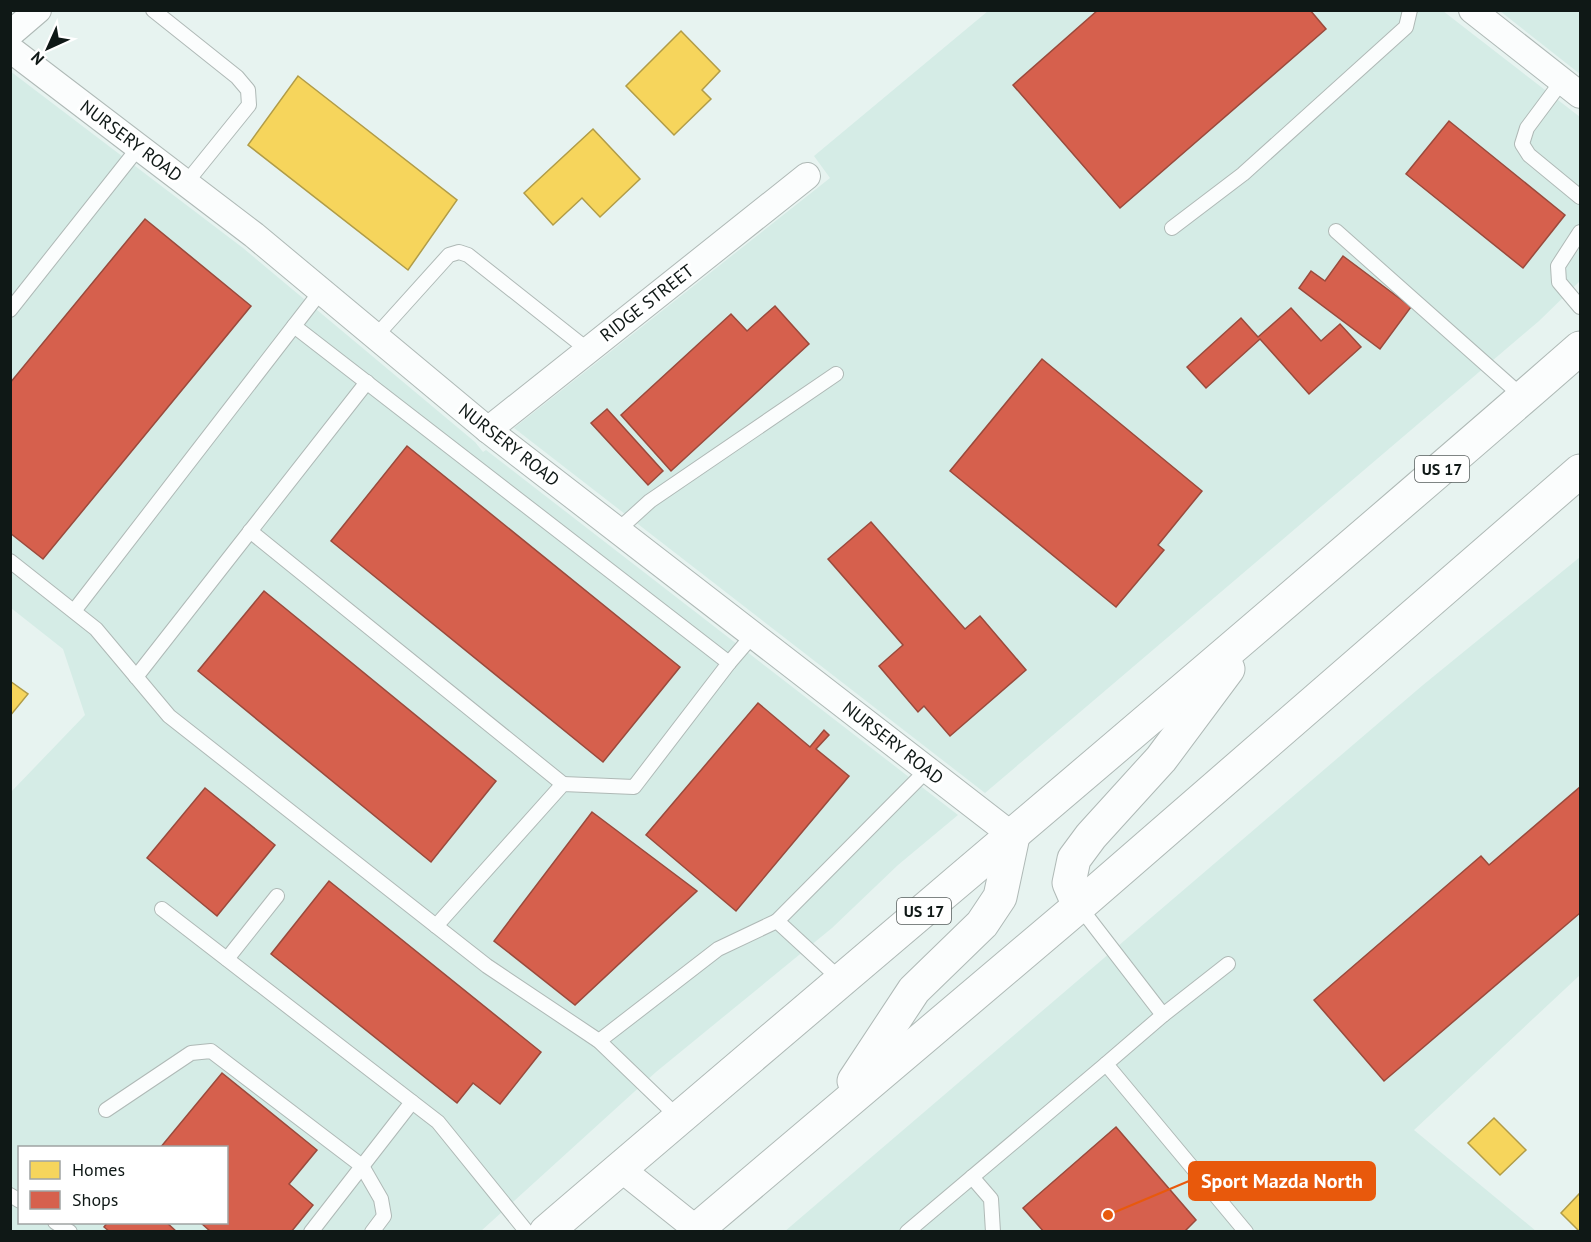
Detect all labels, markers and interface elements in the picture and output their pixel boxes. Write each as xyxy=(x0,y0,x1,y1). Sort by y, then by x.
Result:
north arrow xyxy=(18,18,78,78)
text: N xyxy=(27,48,48,69)
street label: NURSERY ROAD xyxy=(76,95,187,186)
street label: RIDGE STREET xyxy=(595,259,698,346)
street label: NURSERY ROAD xyxy=(454,398,564,491)
road number: US 17 xyxy=(1415,456,1469,482)
street label: NURSERY ROAD xyxy=(838,696,948,789)
road number: US 17 xyxy=(897,898,951,924)
legend xyxy=(18,1146,228,1224)
text: Homes xyxy=(72,1158,125,1181)
callout: Sport Mazda North xyxy=(1189,1162,1375,1200)
text: Sport Mazda North xyxy=(1201,1168,1363,1194)
text: Shops xyxy=(72,1188,118,1211)

